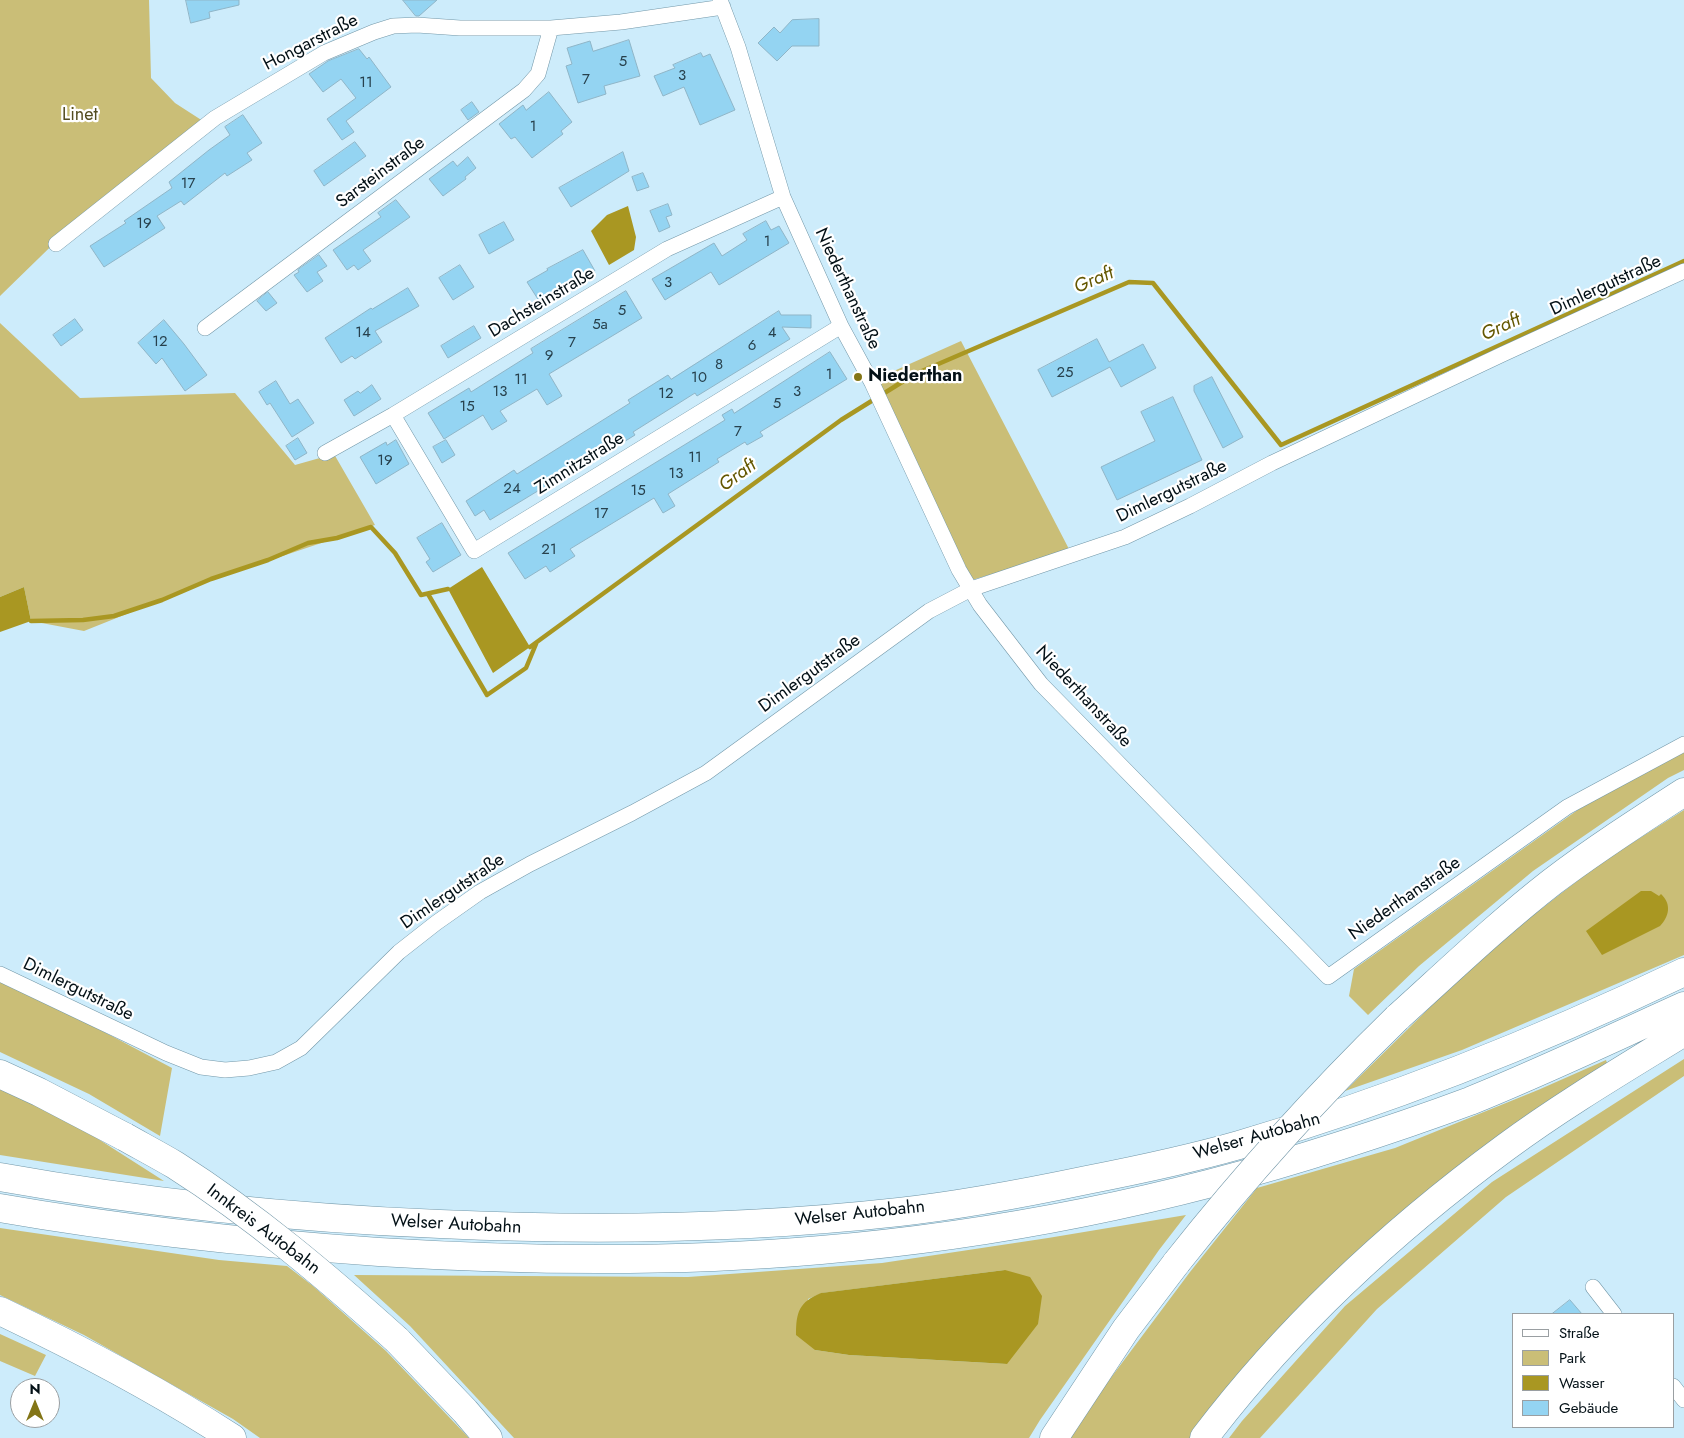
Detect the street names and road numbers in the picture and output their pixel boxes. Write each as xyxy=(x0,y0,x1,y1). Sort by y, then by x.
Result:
street label: Hongarstraße xyxy=(260,10,362,76)
street label: Sarsteinstraße xyxy=(332,133,430,213)
street label: Niederthanstraße xyxy=(809,225,885,353)
street label: Dimlergutstraße xyxy=(1547,251,1665,321)
street label: Dachsteinstraße xyxy=(485,263,599,343)
street label: Zimnitzstraße xyxy=(531,428,629,500)
street label: Dimlergutstraße xyxy=(1113,456,1231,528)
street label: Dimlergutstraße xyxy=(755,630,865,718)
street label: Niederthanstraße xyxy=(1030,642,1136,752)
street label: Dimlergutstraße xyxy=(397,849,509,935)
street label: Niederthanstraße xyxy=(1345,852,1465,946)
street label: Dimlergutstraße xyxy=(19,954,137,1026)
street label: Welser Autobahn xyxy=(1191,1109,1323,1165)
street label: Innkreis Autobahn xyxy=(202,1180,324,1280)
street label: Welser Autobahn xyxy=(794,1196,926,1232)
street label: Welser Autobahn xyxy=(390,1211,522,1239)

